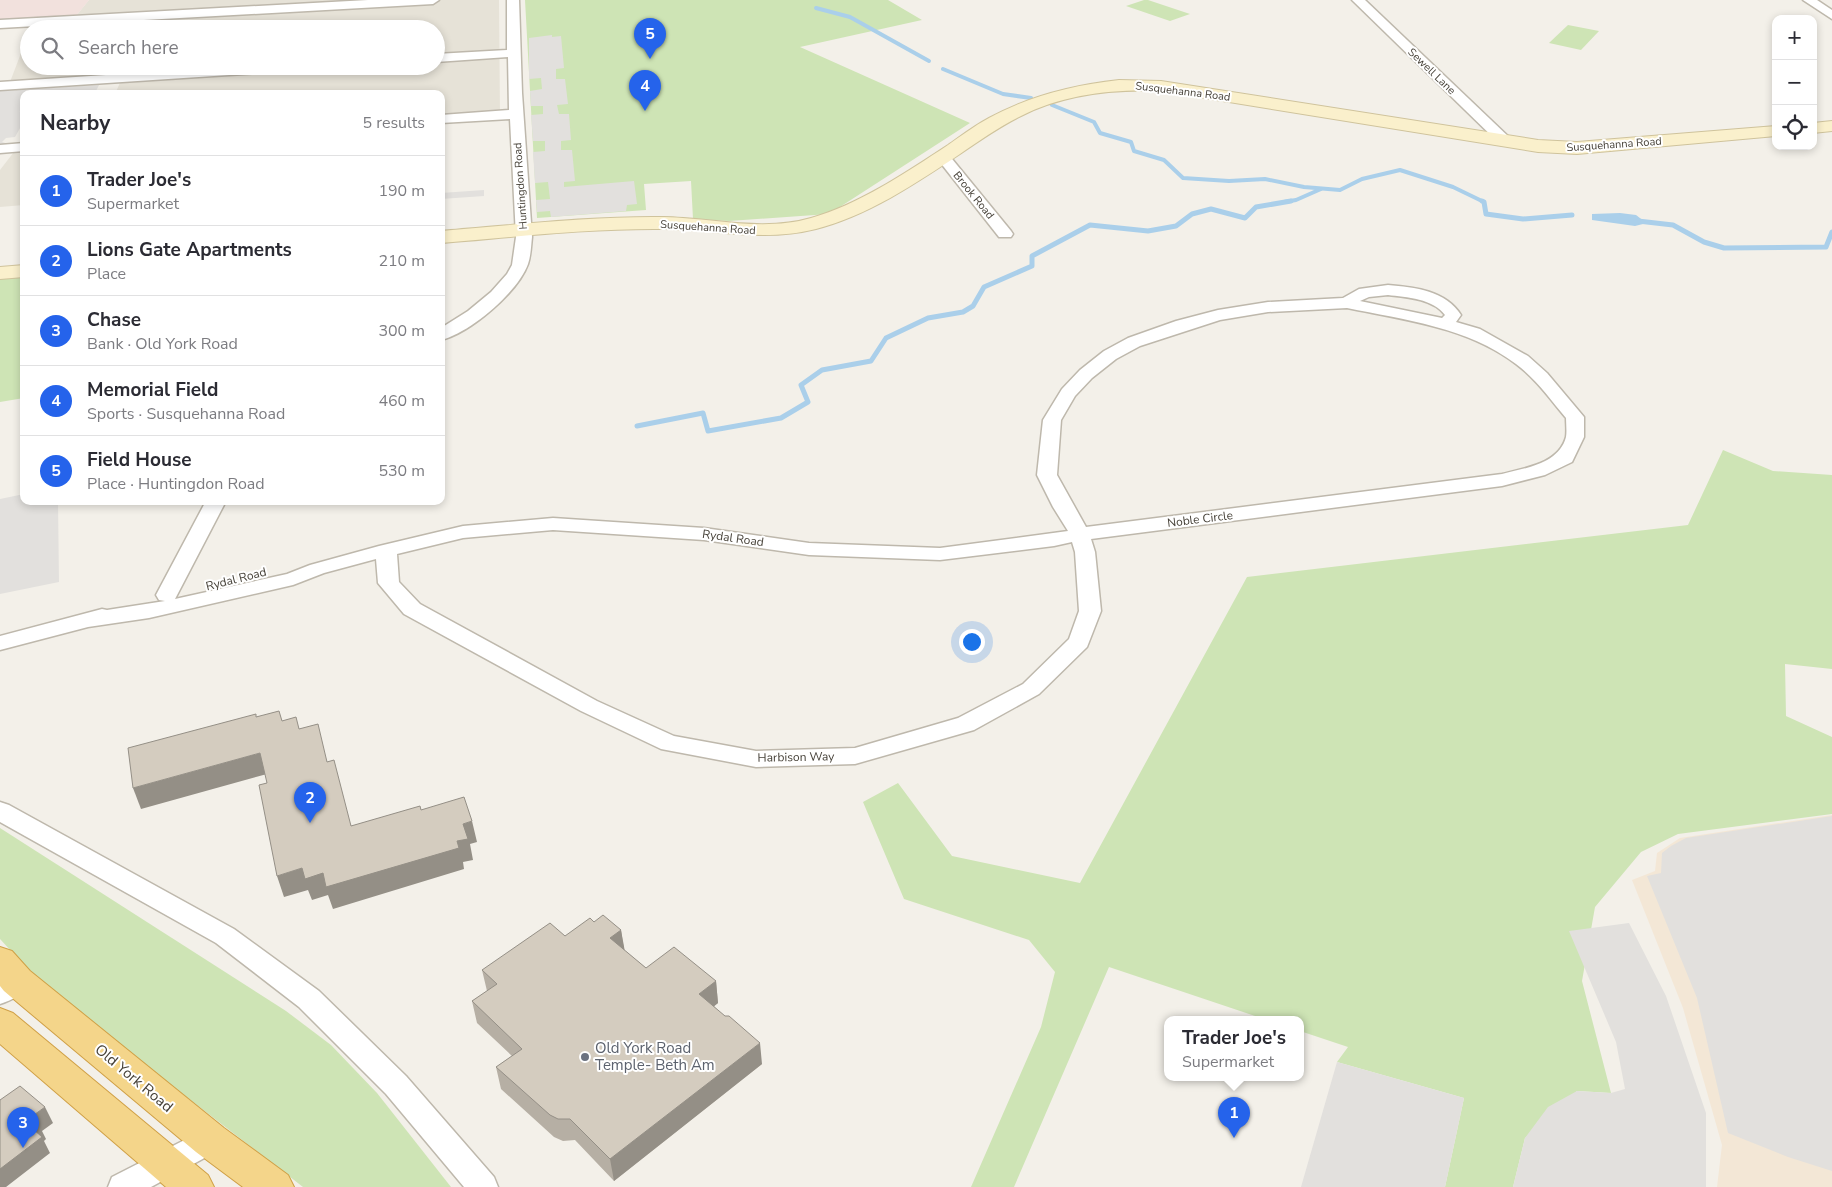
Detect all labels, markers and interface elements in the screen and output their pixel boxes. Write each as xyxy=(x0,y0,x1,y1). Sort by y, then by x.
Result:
map controls xyxy=(1772,15,1817,150)
button: + xyxy=(1772,15,1817,60)
pin: 5 xyxy=(634,18,666,59)
search box xyxy=(20,20,445,75)
icon: search xyxy=(38,34,66,62)
text: Search here xyxy=(78,35,179,61)
street label: Sewell Lane xyxy=(1405,45,1459,98)
button: − xyxy=(1772,60,1817,105)
pin: 4 xyxy=(629,70,661,111)
street label: Susquehanna Road xyxy=(1135,78,1231,105)
button: locate xyxy=(1772,105,1817,150)
text: Nearby xyxy=(40,109,110,137)
text: 5 results xyxy=(363,112,425,134)
street label: Susquehanna Road xyxy=(1566,134,1662,155)
street label: Huntingdon Road xyxy=(510,142,531,230)
text: Trader Joe's xyxy=(87,167,191,193)
street label: Brook Road xyxy=(950,168,998,222)
text: 1 xyxy=(51,180,61,202)
text: 190 m xyxy=(378,180,425,202)
text: Supermarket xyxy=(87,193,179,215)
street label: Susquehanna Road xyxy=(660,217,756,238)
text: Lions Gate Apartments xyxy=(87,237,292,263)
text: 2 xyxy=(51,250,61,272)
text: 210 m xyxy=(378,250,425,272)
text: Place xyxy=(87,263,126,285)
text: Chase xyxy=(87,307,141,333)
text: 3 xyxy=(51,320,61,342)
text: 300 m xyxy=(378,320,425,342)
text: Bank · Old York Road xyxy=(87,333,238,355)
text: Memorial Field xyxy=(87,377,218,403)
text: 4 xyxy=(51,390,61,412)
text: 460 m xyxy=(378,390,425,412)
text: Sports · Susquehanna Road xyxy=(87,403,285,425)
text: Field House xyxy=(87,447,192,473)
text: 5 xyxy=(51,460,61,482)
text: 530 m xyxy=(378,460,425,482)
text: Place · Huntingdon Road xyxy=(87,473,265,495)
street label: Noble Circle xyxy=(1166,507,1234,531)
street label: Rydal Road xyxy=(701,526,765,550)
street label: Rydal Road xyxy=(204,564,268,594)
your location xyxy=(959,629,985,655)
street label: Harbison Way xyxy=(757,748,835,766)
pin: 2 xyxy=(294,782,326,823)
popup xyxy=(1164,1016,1304,1081)
text: Trader Joe's xyxy=(1182,1025,1286,1051)
place label: Old York Road Temple- Beth Am xyxy=(595,1038,715,1075)
street label: Old York Road xyxy=(91,1039,177,1117)
marker: Old York Road Temple- Beth Am xyxy=(579,1051,591,1063)
text: Supermarket xyxy=(1182,1051,1274,1073)
pin: 1 xyxy=(1218,1097,1250,1138)
pin: 3 xyxy=(7,1107,39,1148)

